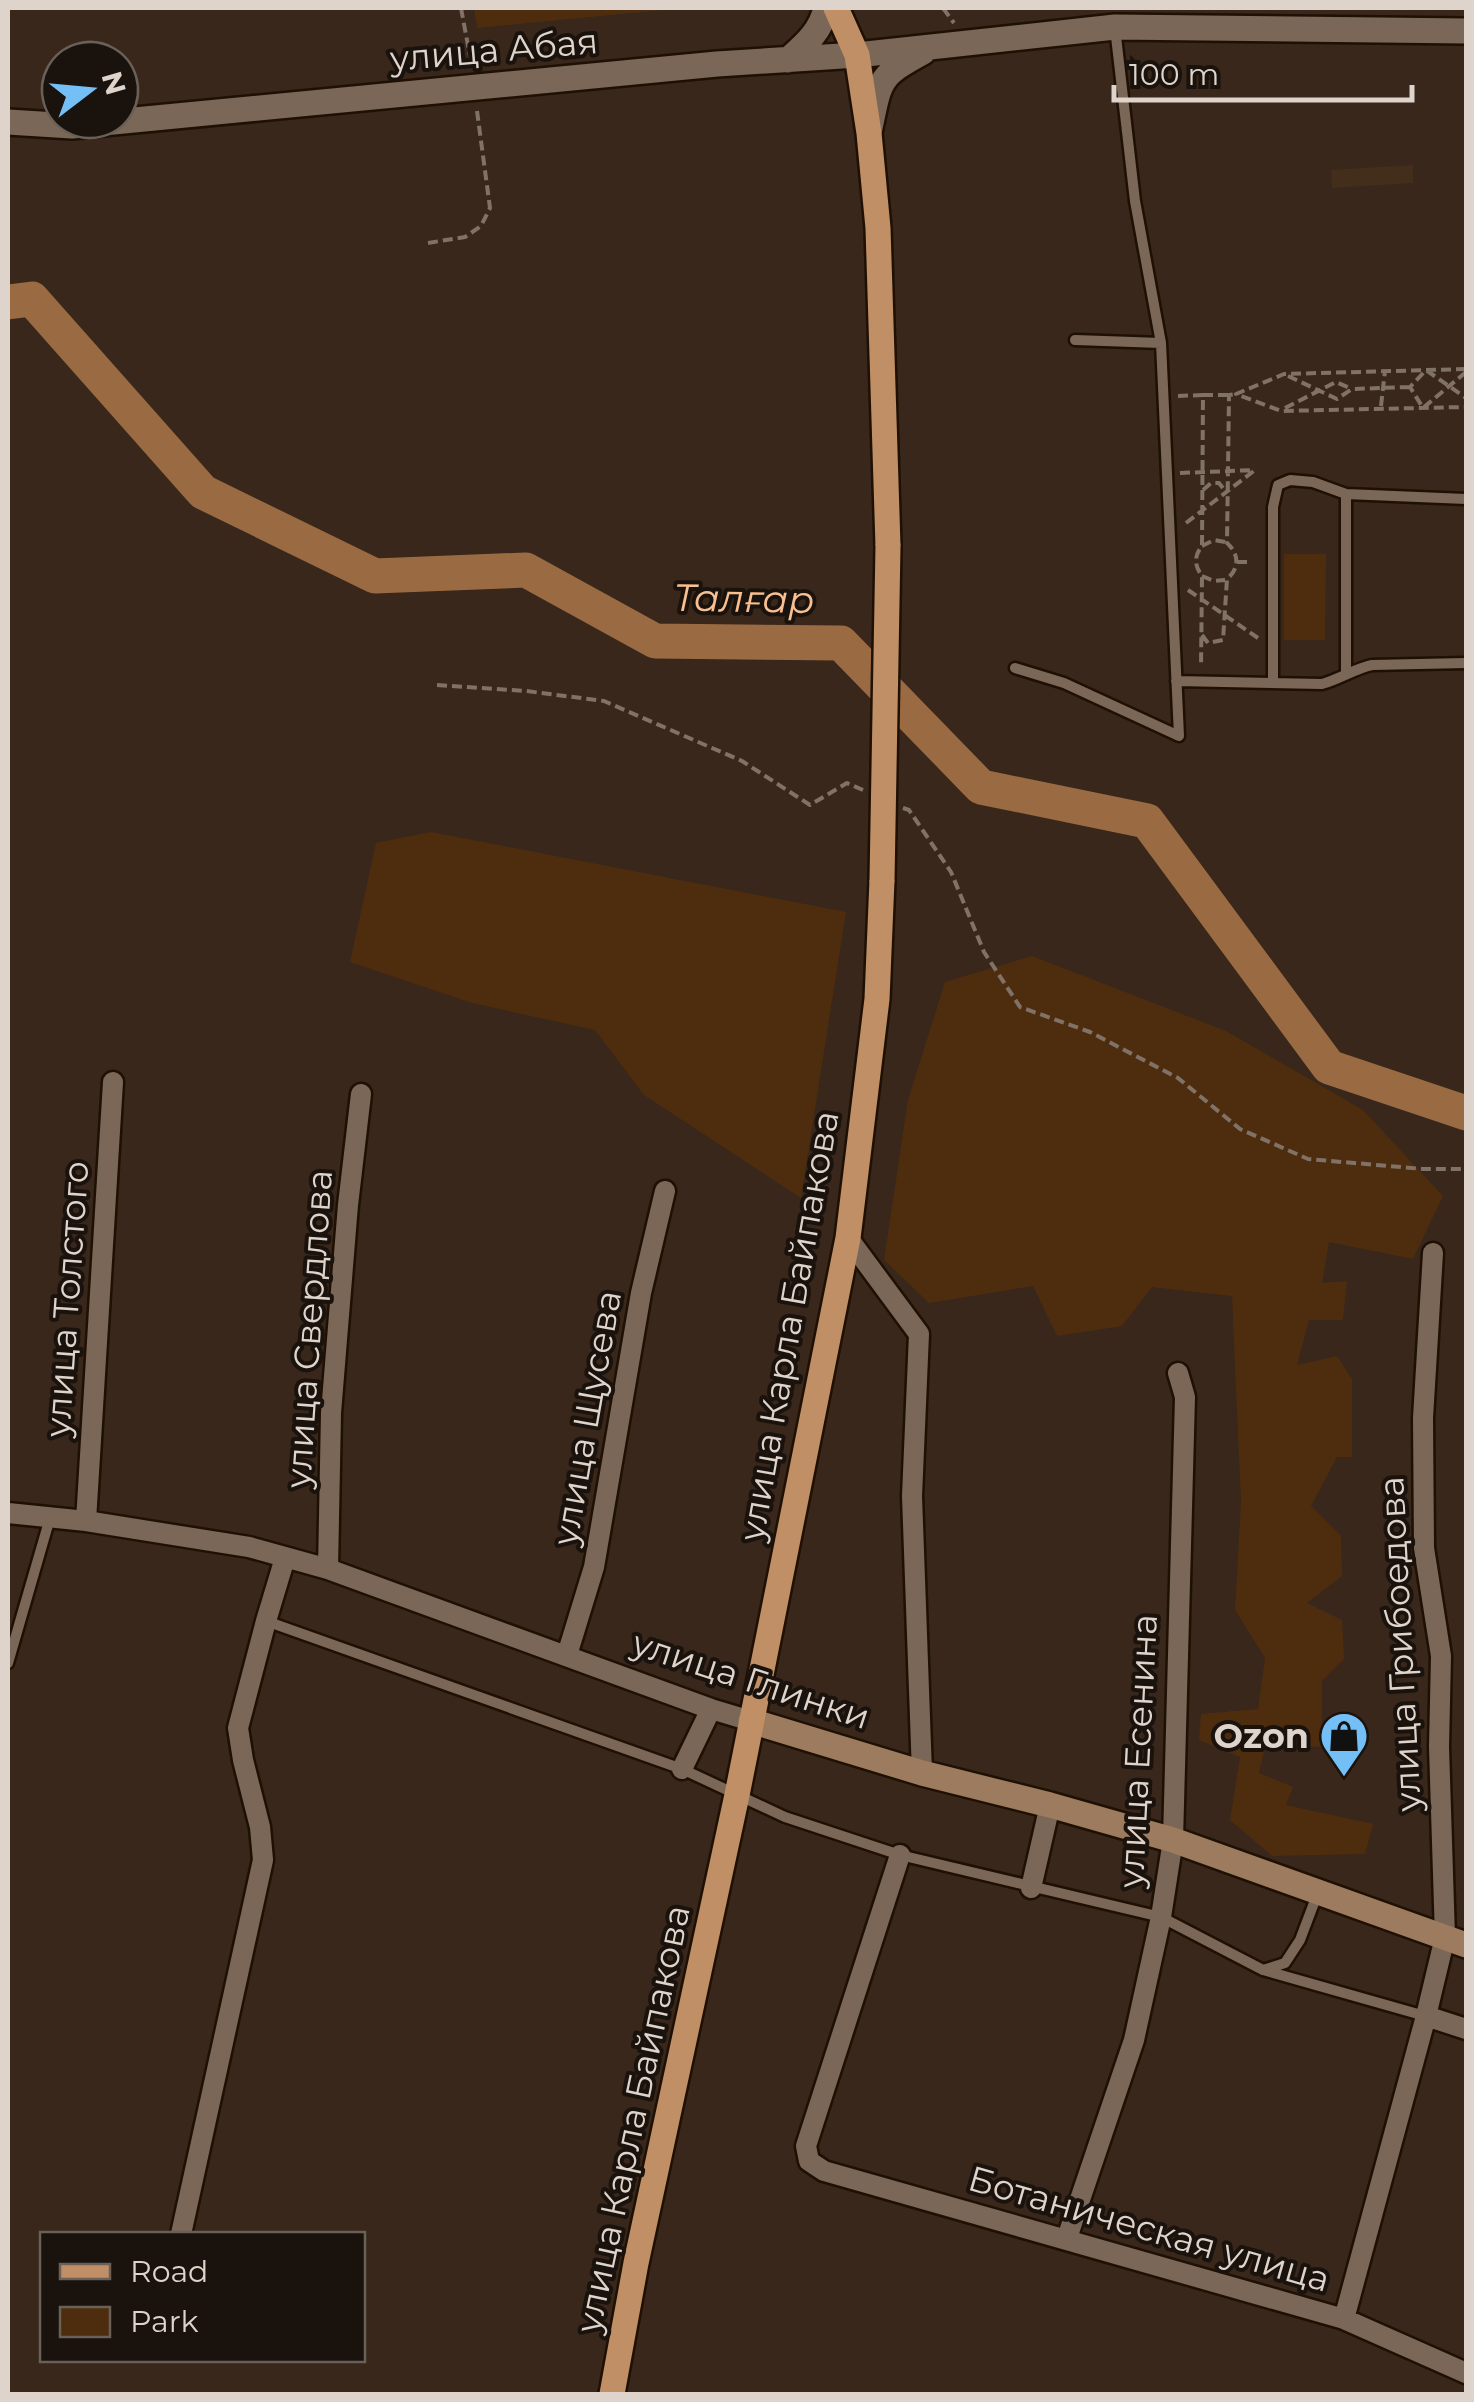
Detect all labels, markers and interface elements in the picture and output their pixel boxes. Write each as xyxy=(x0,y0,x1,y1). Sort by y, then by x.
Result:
street label: улица Абая xyxy=(387,19,600,80)
north arrow xyxy=(40,40,140,140)
scale bar xyxy=(1114,40,1412,102)
text: 100 m xyxy=(1129,56,1219,93)
text: N xyxy=(95,68,133,99)
water label: Талғар xyxy=(673,574,815,623)
street label: улица Карла Байпакова xyxy=(729,1107,848,1545)
street label: улица Толстого xyxy=(35,1159,98,1440)
street label: улица Свердлова xyxy=(276,1168,341,1491)
street label: улица Щусева xyxy=(543,1287,630,1550)
street label: улица Грибоедова xyxy=(1369,1475,1430,1814)
street label: улица Есенина xyxy=(1109,1613,1166,1890)
street label: улица Глинки xyxy=(626,1621,875,1738)
shop icon: Ozon xyxy=(1318,1710,1370,1778)
place label: Ozon xyxy=(1214,1714,1309,1757)
street label: улица Карла Байпакова xyxy=(566,1901,699,2338)
street label: Ботаническая улица xyxy=(963,2156,1335,2301)
legend xyxy=(40,2232,365,2362)
text: Road xyxy=(130,2253,208,2290)
text: Park xyxy=(130,2303,199,2340)

